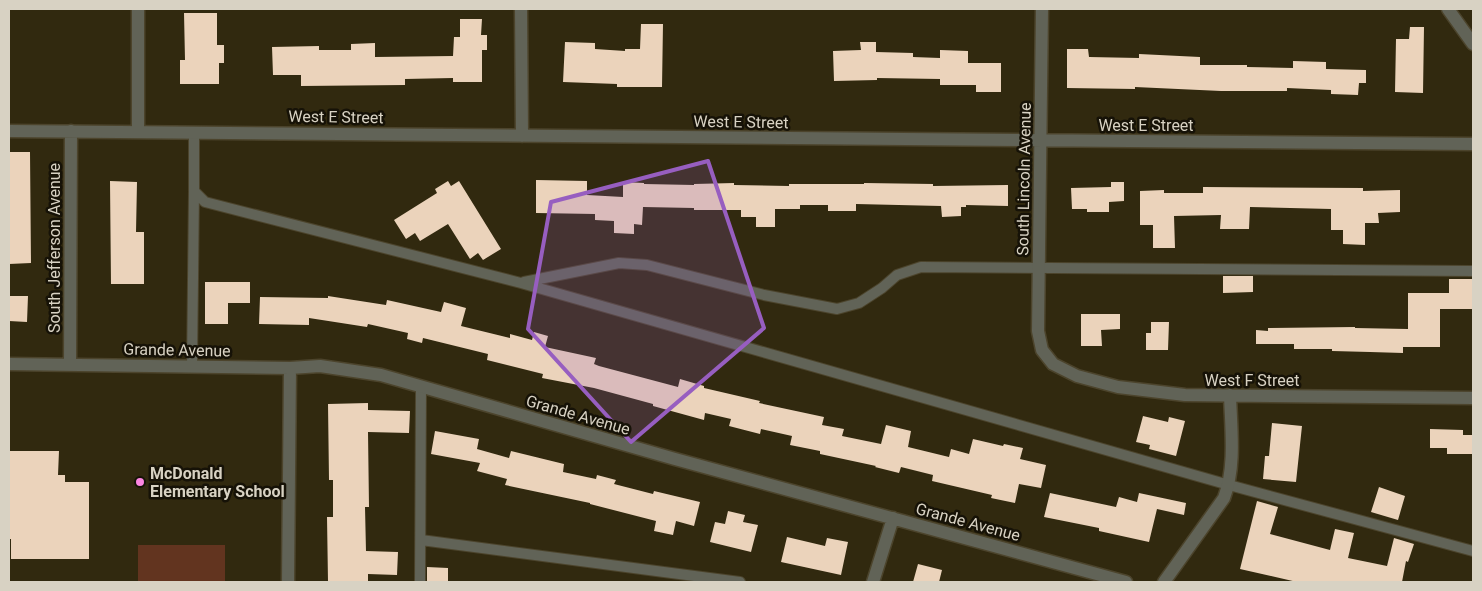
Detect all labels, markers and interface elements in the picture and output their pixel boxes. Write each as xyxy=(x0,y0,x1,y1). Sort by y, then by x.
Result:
street label: South Lincoln Avenue xyxy=(1013,102,1035,256)
street label: West E Street xyxy=(288,107,384,127)
street label: West E Street xyxy=(693,112,789,132)
street label: West E Street xyxy=(1098,116,1194,135)
street label: South Jefferson Avenue xyxy=(45,163,64,333)
street label: Grande Avenue xyxy=(123,340,231,360)
street label: West F Street xyxy=(1205,371,1299,390)
street label: Grande Avenue xyxy=(524,391,632,439)
place label: McDonald Elementary School xyxy=(150,464,285,501)
marker: McDonald Elementary School xyxy=(134,476,146,488)
street label: Grande Avenue xyxy=(914,499,1022,545)

